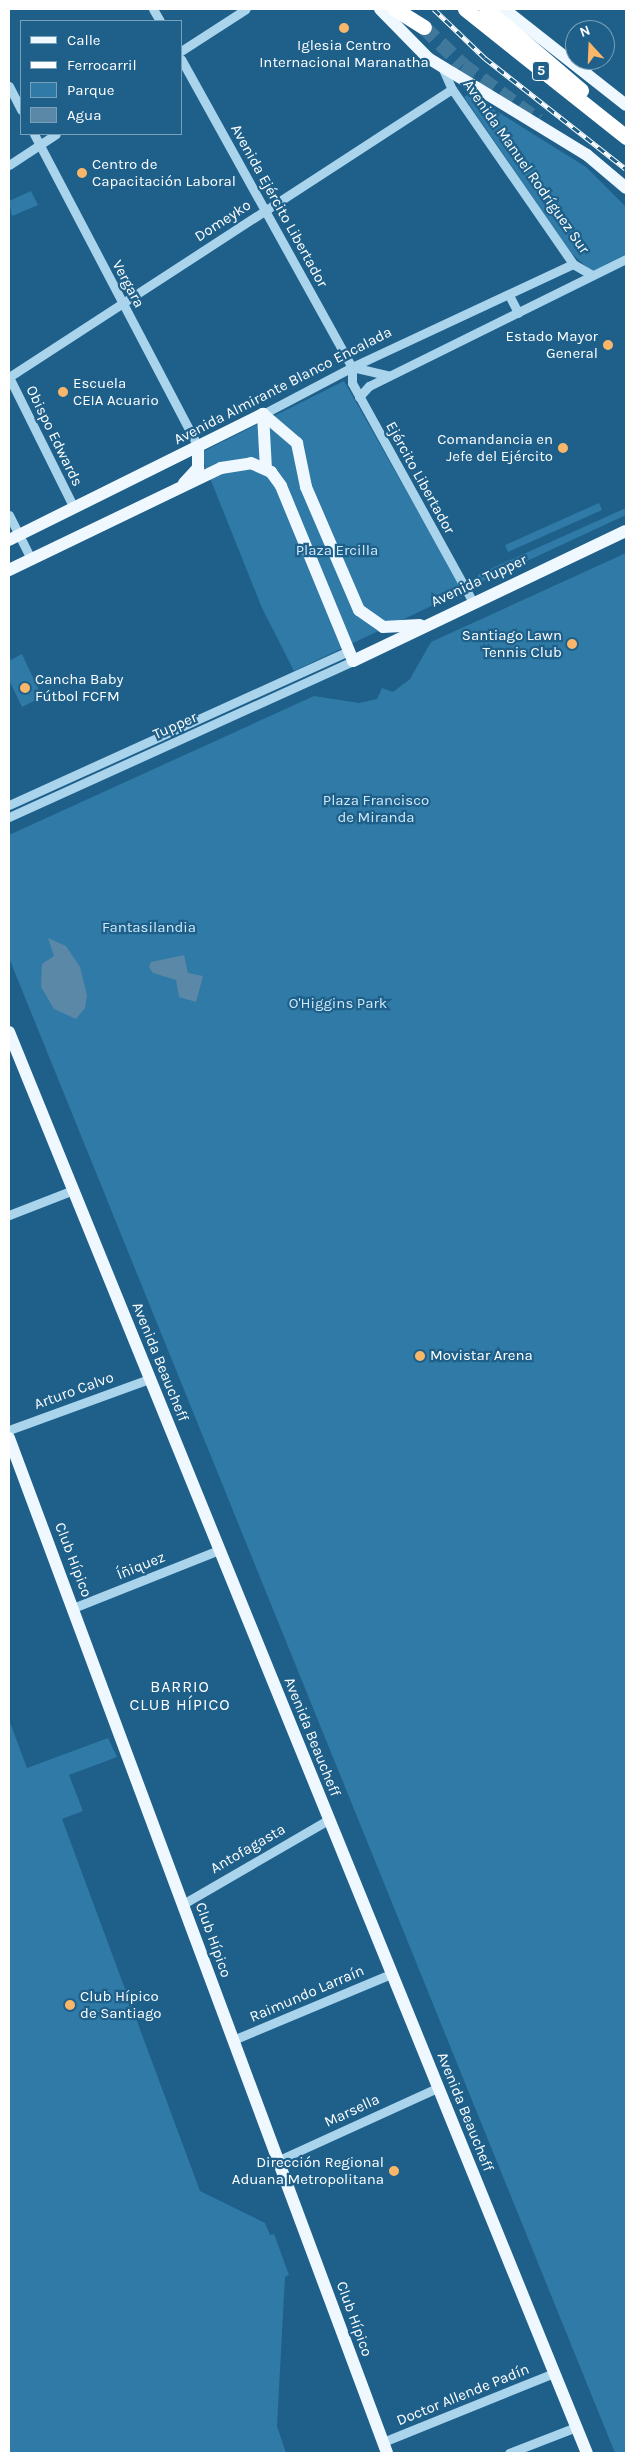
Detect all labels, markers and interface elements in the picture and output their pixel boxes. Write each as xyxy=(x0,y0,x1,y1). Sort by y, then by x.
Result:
legend xyxy=(20,20,182,135)
north arrow xyxy=(565,20,615,70)
marker: Iglesia Centro Internacional Maranatha xyxy=(338,22,350,34)
text: N xyxy=(577,22,593,41)
text: Calle xyxy=(67,31,101,49)
place label: Iglesia Centro Internacional Maranatha xyxy=(259,36,429,71)
text: Ferrocarril xyxy=(67,56,137,74)
road number: 5 xyxy=(531,59,551,82)
street label: Avenida Manuel Rodríguez Sur xyxy=(459,77,593,257)
text: Parque xyxy=(67,81,115,99)
text: Agua xyxy=(67,106,101,124)
street label: Avenida Ejército Libertador xyxy=(227,121,331,291)
place label: Centro de Capacitación Laboral xyxy=(92,155,236,190)
marker: Centro de Capacitación Laboral xyxy=(76,167,88,179)
street label: Domeyko xyxy=(191,196,255,246)
street label: Vergara xyxy=(108,257,148,311)
street label: Avenida Almirante Blanco Encalada xyxy=(171,323,395,449)
place label: Estado Mayor General xyxy=(506,327,598,362)
marker: Estado Mayor General xyxy=(602,339,614,351)
place label: Escuela CEIA Acuario xyxy=(73,374,159,409)
street label: Obispo Edwards xyxy=(22,383,86,489)
marker: Escuela CEIA Acuario xyxy=(57,386,69,398)
street label: Ejército Libertador xyxy=(382,419,458,537)
place label: Comandancia en Jefe del Ejército xyxy=(437,430,553,465)
marker: Comandancia en Jefe del Ejército xyxy=(557,442,569,454)
park label: Plaza Ercilla xyxy=(296,542,378,560)
street label: Avenida Tupper xyxy=(428,551,530,611)
place label: Santiago Lawn Tennis Club xyxy=(462,626,562,661)
marker: Santiago Lawn Tennis Club xyxy=(566,638,578,650)
place label: Cancha Baby Fútbol FCFM xyxy=(35,670,124,705)
marker: Cancha Baby Fútbol FCFM xyxy=(19,682,31,694)
street label: Tupper xyxy=(150,708,200,744)
park label: Plaza Francisco de Miranda xyxy=(323,791,429,826)
park label: Fantasilandia xyxy=(102,919,196,937)
park label: O'Higgins Park xyxy=(289,995,387,1013)
street label: Avenida Beaucheff xyxy=(128,1300,192,1424)
place label: Movistar Arena xyxy=(430,1347,533,1365)
marker: Movistar Arena xyxy=(414,1350,426,1362)
street label: Arturo Calvo xyxy=(32,1368,116,1414)
street label: Club Hípico xyxy=(51,1520,95,1600)
street label: Íñiquez xyxy=(114,1548,168,1584)
street label: Avenida Beaucheff xyxy=(280,1675,344,1799)
district label: BARRIO CLUB HÍPICO xyxy=(128,1677,232,1715)
street label: Antofagasta xyxy=(207,1820,289,1878)
street label: Club Hípico xyxy=(191,1900,235,1980)
street label: Raimundo Larraín xyxy=(247,1962,367,2026)
place label: Club Hípico de Santiago xyxy=(80,1987,162,2022)
marker: Club Hípico de Santiago xyxy=(64,1999,76,2011)
street label: Avenida Beaucheff xyxy=(433,2050,497,2174)
street label: Marsella xyxy=(322,2090,382,2132)
place label: Dirección Regional Aduana Metropolitana xyxy=(232,2153,384,2188)
marker: Dirección Regional Aduana Metropolitana xyxy=(388,2165,400,2177)
street label: Club Hípico xyxy=(332,2279,376,2359)
street label: Doctor Allende Padín xyxy=(394,2360,532,2430)

